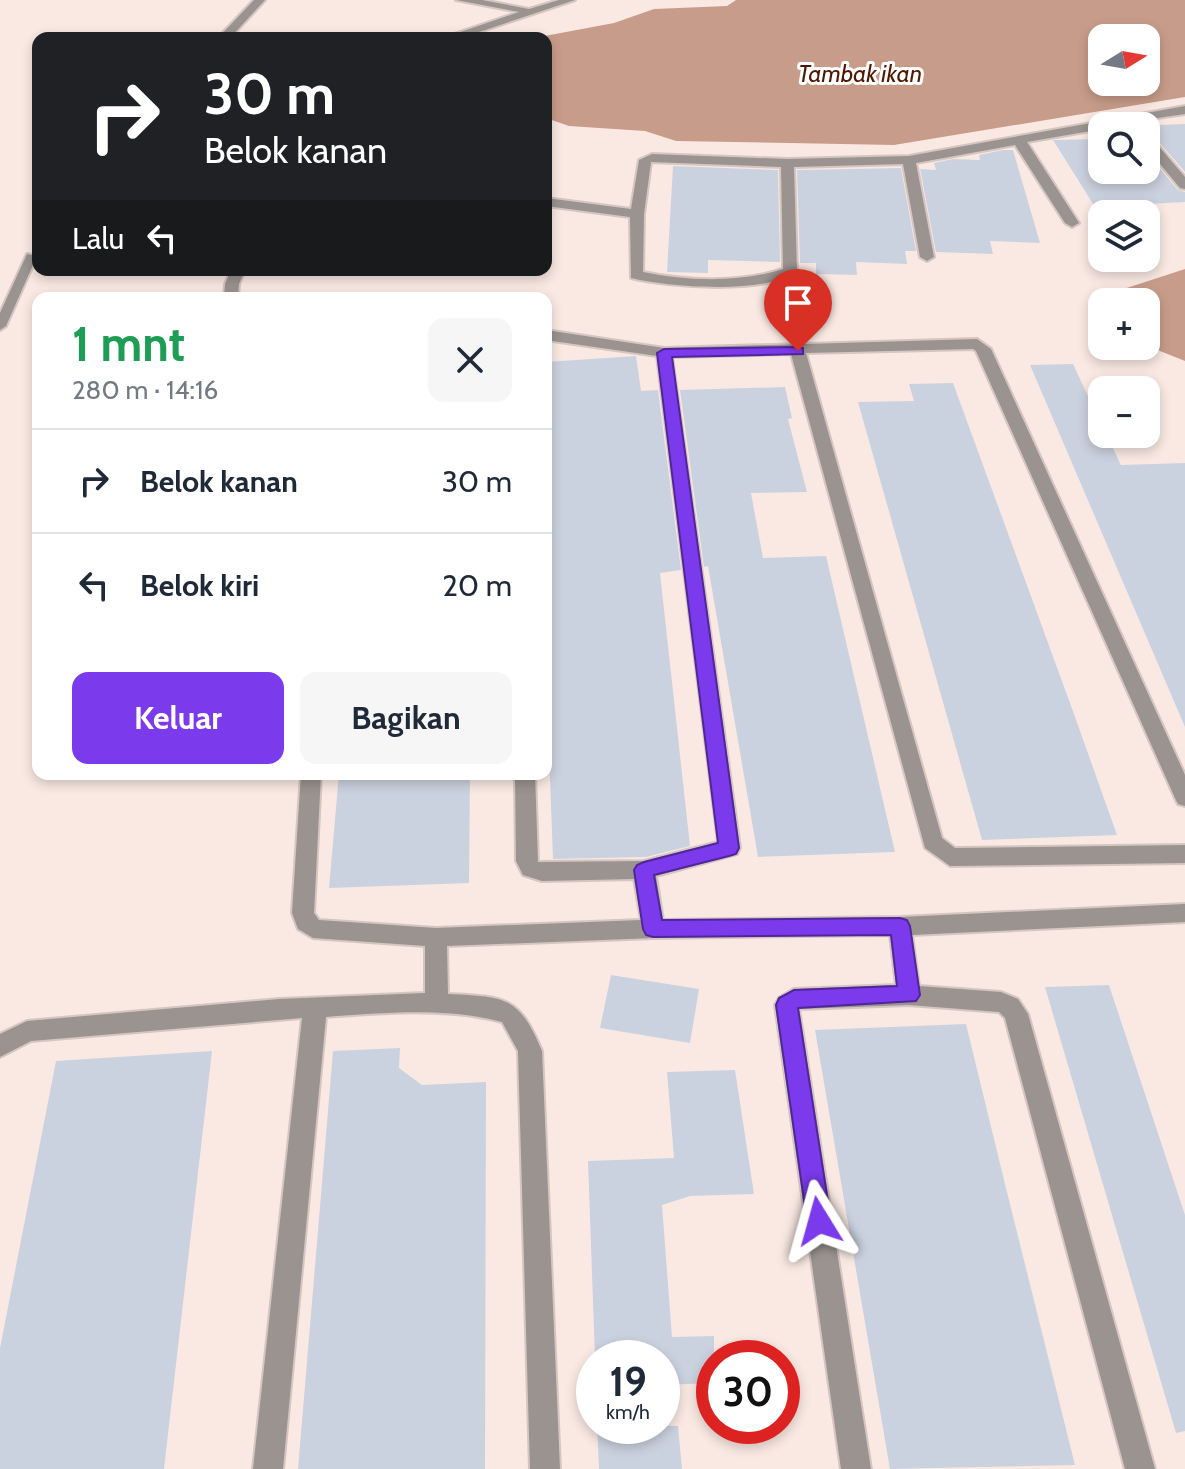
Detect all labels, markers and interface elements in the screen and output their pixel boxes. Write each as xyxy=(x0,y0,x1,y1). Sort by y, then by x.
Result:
north arrow xyxy=(1088,24,1160,96)
map controls xyxy=(1088,24,1160,448)
water label: Tambak ikan xyxy=(798,59,922,88)
text: 30 m xyxy=(204,60,335,128)
icon: right xyxy=(72,64,176,168)
button: search xyxy=(1088,112,1160,184)
text: Belok kanan xyxy=(204,128,387,172)
button: layers xyxy=(1088,200,1160,272)
icon: left xyxy=(140,216,184,260)
text: Lalu xyxy=(72,220,124,257)
pin xyxy=(764,269,832,351)
icon: arrive xyxy=(776,281,820,325)
button: + xyxy=(1088,288,1160,360)
text: 1 mnt xyxy=(72,315,185,373)
button: close xyxy=(428,318,512,402)
text: 280 m · 14:16 xyxy=(72,374,218,406)
button: − xyxy=(1088,376,1160,448)
icon: right xyxy=(72,459,116,503)
text: Belok kanan xyxy=(140,463,298,500)
text: 30 m xyxy=(442,463,512,500)
icon: left xyxy=(72,563,116,607)
text: Belok kiri xyxy=(140,567,259,604)
text: 20 m xyxy=(442,567,512,604)
button: Keluar xyxy=(72,672,284,764)
button: Bagikan xyxy=(300,672,512,764)
position arrow xyxy=(777,1179,861,1263)
speed limit sign: 30 xyxy=(696,1340,800,1444)
text: 19 xyxy=(609,1357,647,1406)
text: km/h xyxy=(606,1400,650,1424)

